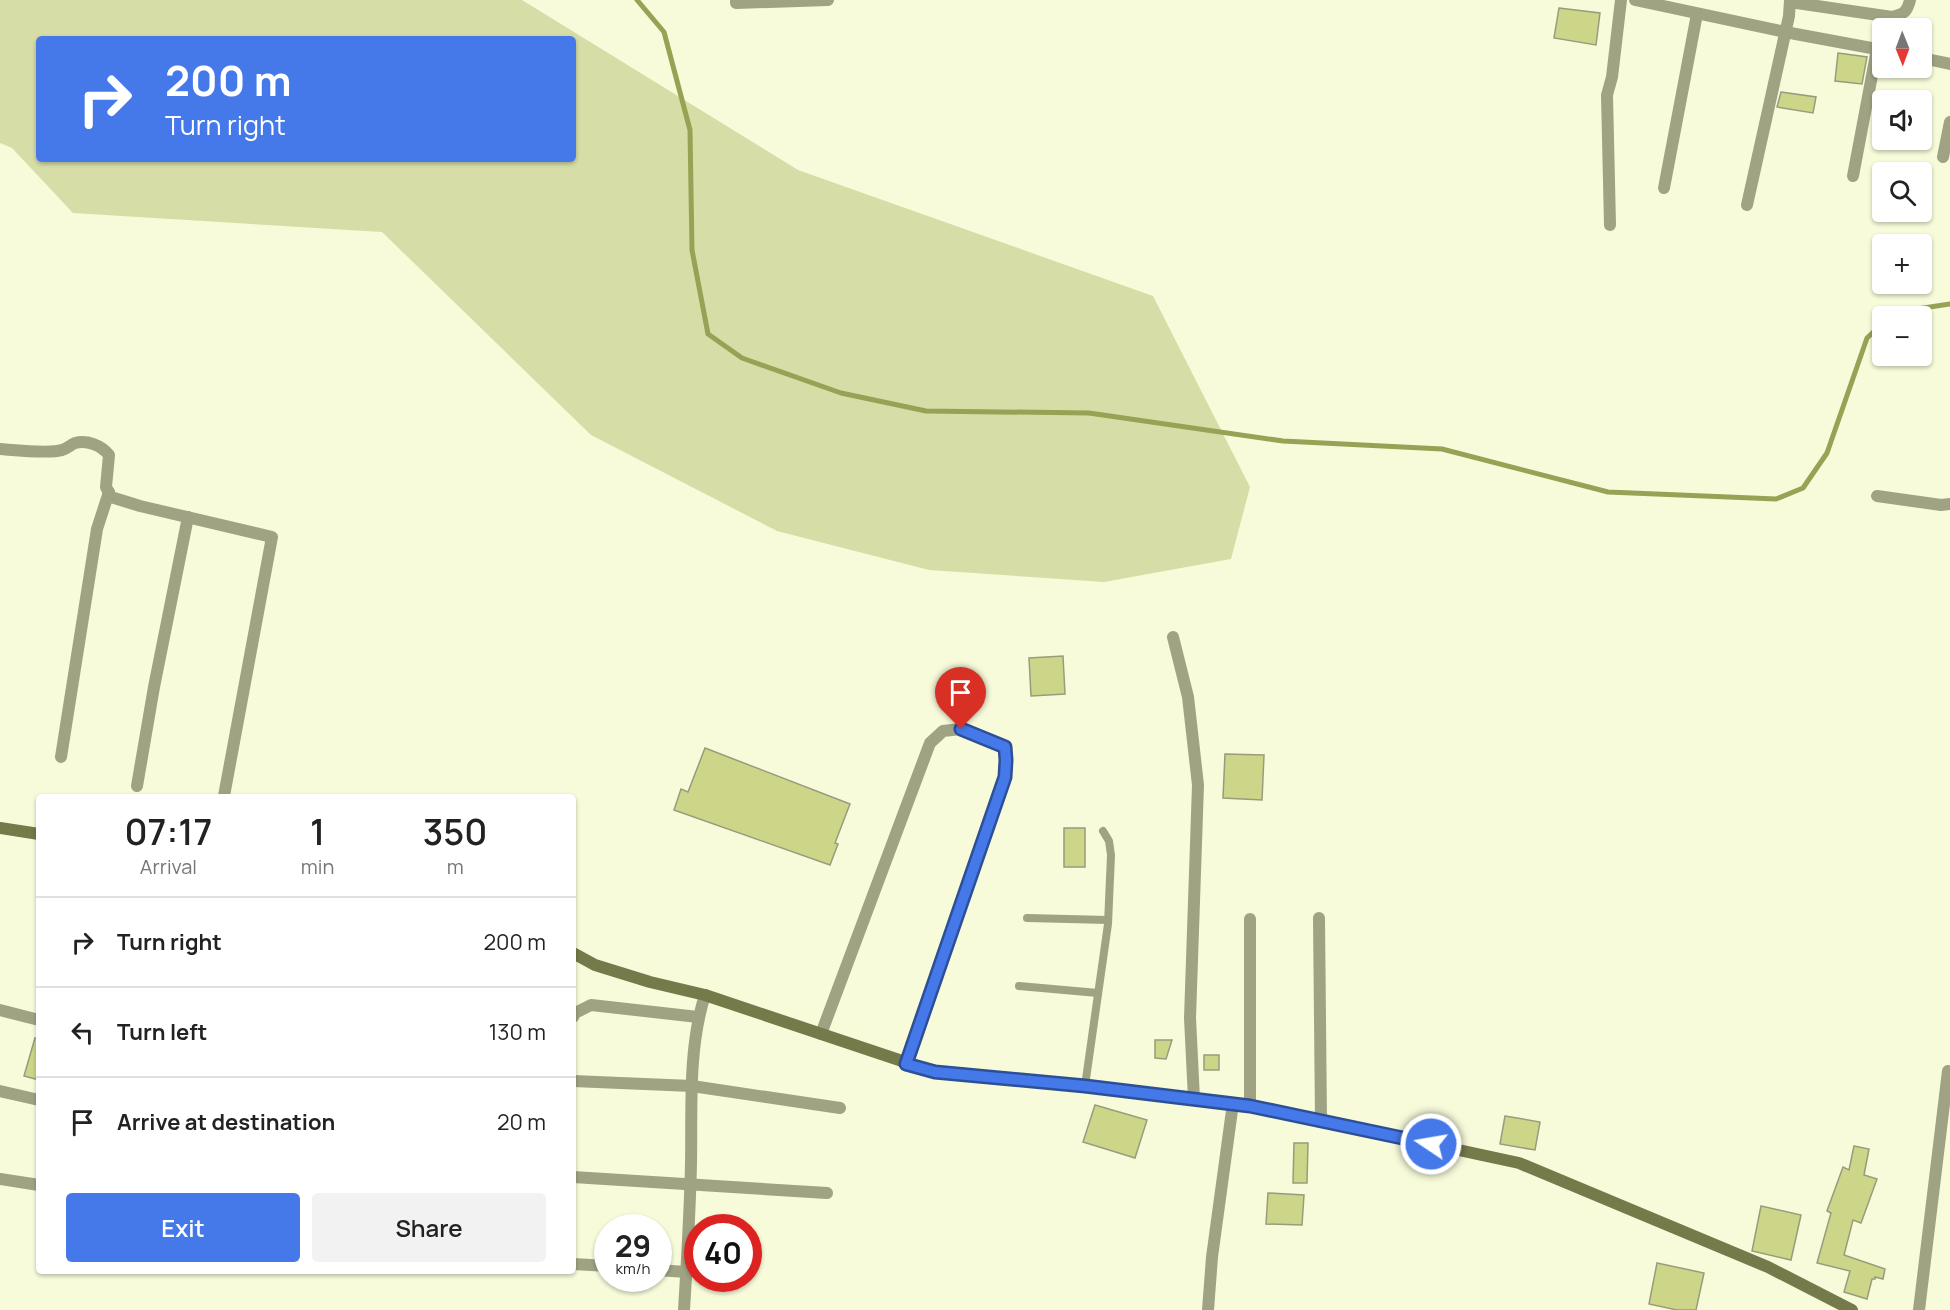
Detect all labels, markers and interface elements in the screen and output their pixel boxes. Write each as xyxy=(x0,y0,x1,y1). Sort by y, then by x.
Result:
north arrow xyxy=(1872,18,1932,78)
map controls xyxy=(1872,18,1932,366)
text: 200 m xyxy=(165,51,291,109)
icon: right xyxy=(66,60,144,138)
button: sound xyxy=(1872,90,1932,150)
text: Turn right xyxy=(165,106,286,143)
button: search xyxy=(1872,162,1932,222)
button: + xyxy=(1872,234,1932,294)
button: − xyxy=(1872,306,1932,366)
pin xyxy=(935,667,986,729)
icon: arrive xyxy=(944,676,977,709)
text: 07:17 xyxy=(124,807,212,856)
text: 1 xyxy=(310,807,325,856)
text: 350 xyxy=(423,807,487,856)
text: Arrival xyxy=(140,853,197,880)
text: min xyxy=(301,853,334,880)
text: m xyxy=(447,853,464,880)
icon: right xyxy=(66,926,99,959)
text: Turn right xyxy=(117,927,222,957)
text: 200 m xyxy=(484,927,546,957)
icon: left xyxy=(66,1016,99,1049)
text: Turn left xyxy=(117,1017,207,1047)
text: 130 m xyxy=(489,1017,546,1047)
icon: arrive xyxy=(66,1106,99,1139)
text: Arrive at destination xyxy=(117,1107,335,1137)
text: 20 m xyxy=(497,1107,546,1137)
position arrow xyxy=(1399,1112,1463,1176)
button: Exit xyxy=(66,1193,300,1262)
button: Share xyxy=(312,1193,546,1262)
speed limit sign: 40 xyxy=(684,1214,762,1292)
text: 29 xyxy=(615,1225,651,1266)
text: km/h xyxy=(616,1258,650,1279)

